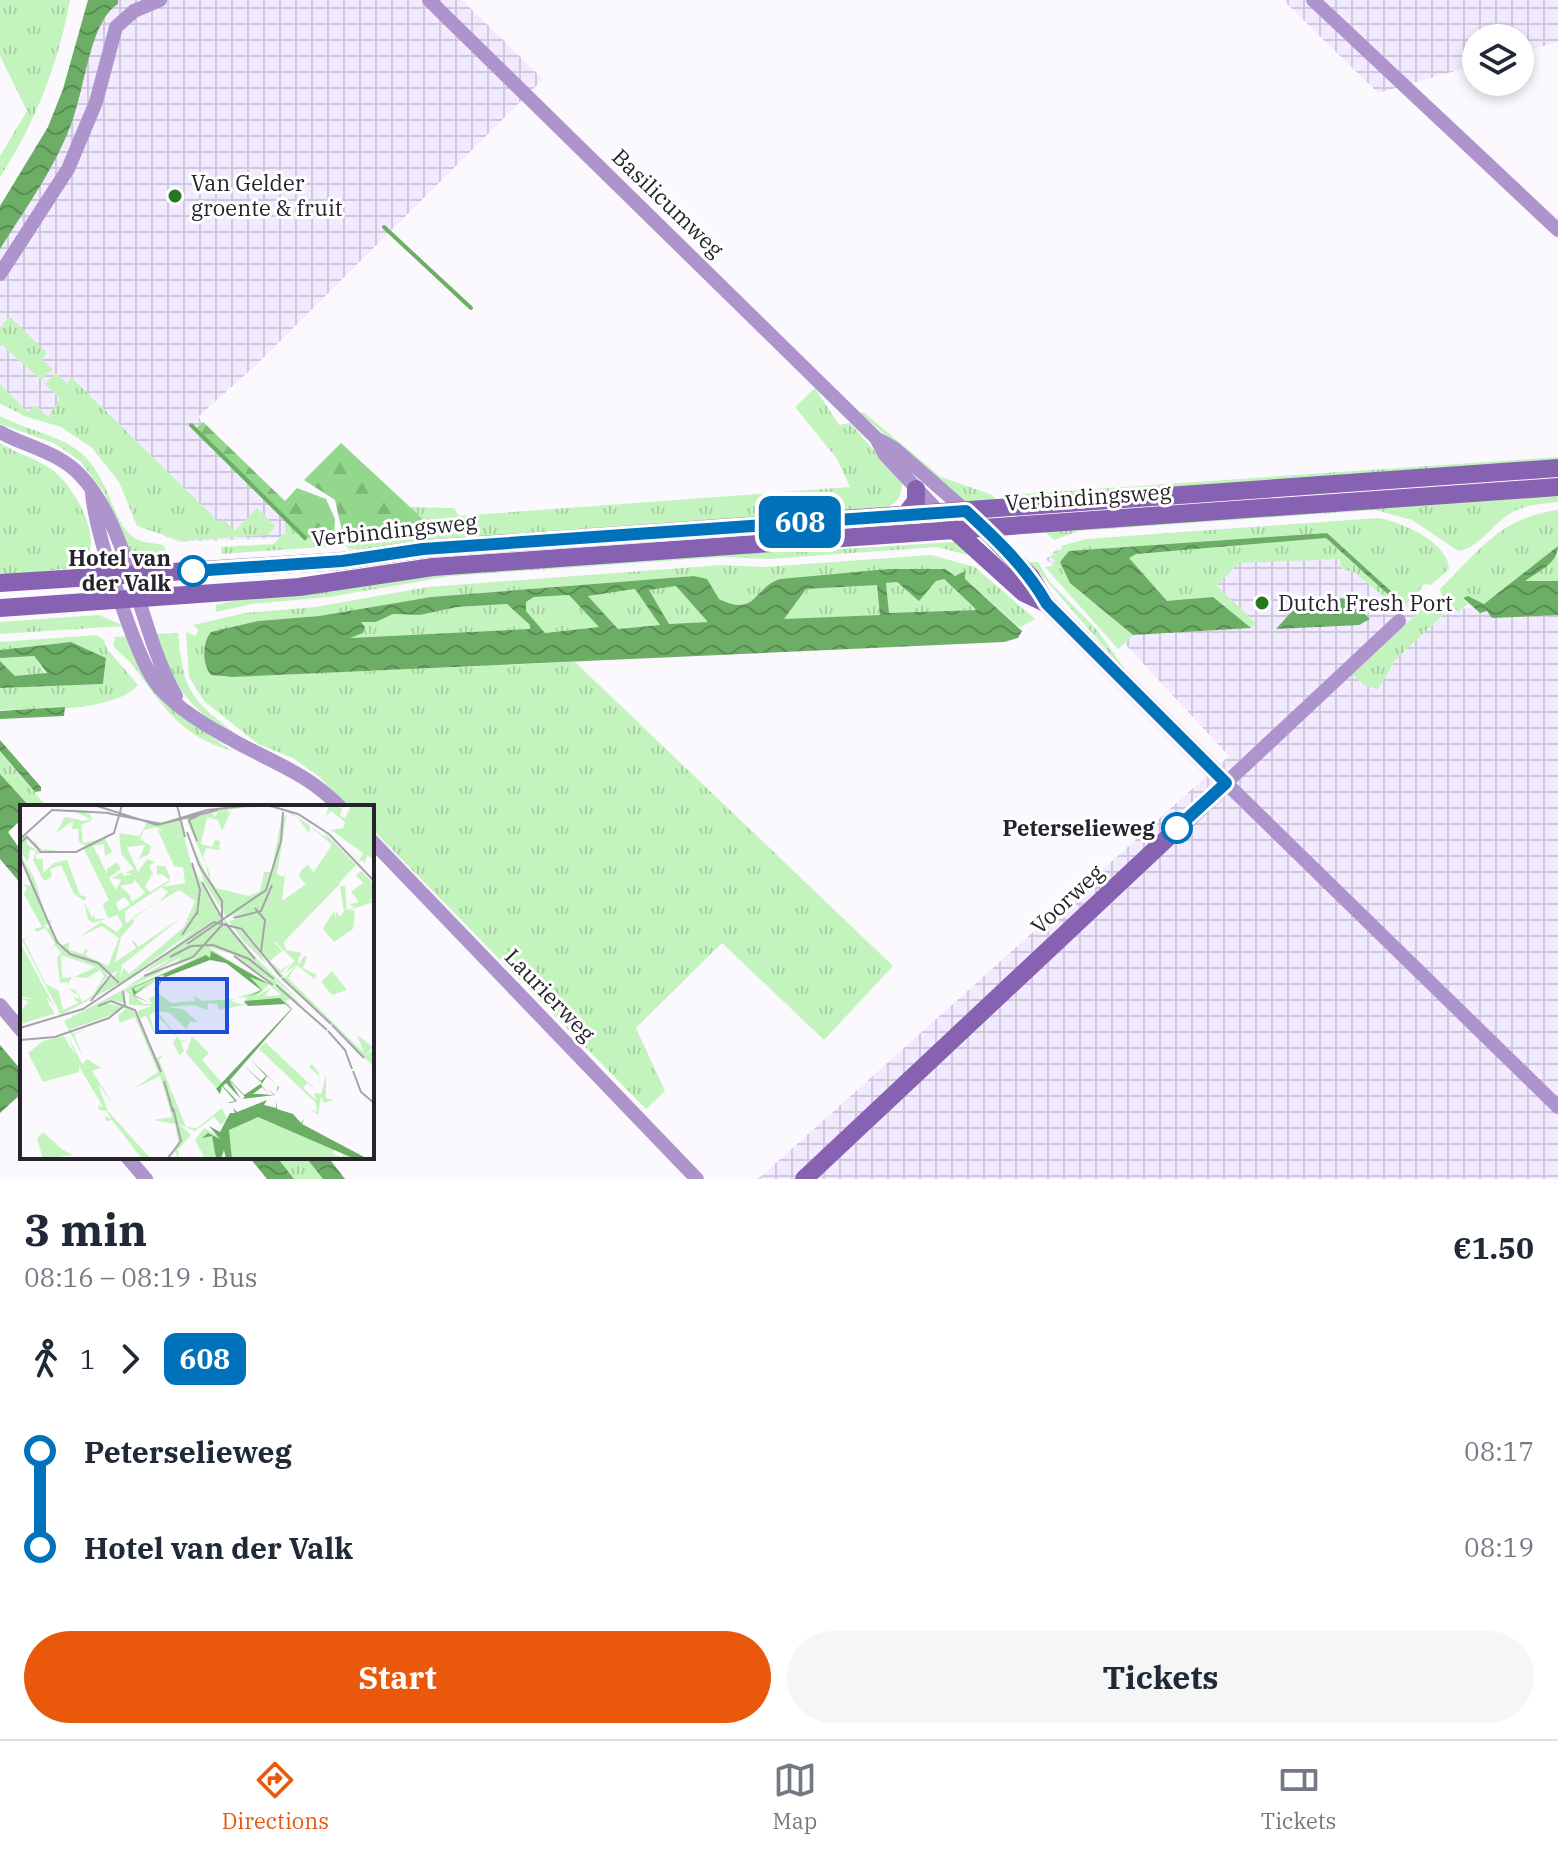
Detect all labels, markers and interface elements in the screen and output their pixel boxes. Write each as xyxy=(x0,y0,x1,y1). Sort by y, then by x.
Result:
map controls xyxy=(1462,24,1534,96)
button: layers xyxy=(1462,24,1534,96)
street label: Basilicumweg xyxy=(606,142,730,263)
place label: Van Gelder groente & fruit xyxy=(191,168,343,222)
marker: Van Gelder groente & fruit xyxy=(166,187,184,205)
street label: Verbindingsweg xyxy=(1004,476,1172,517)
line badge: 608 xyxy=(754,496,846,548)
text: 608 xyxy=(775,503,825,540)
street label: Verbindingsweg xyxy=(310,506,478,553)
place label: Hotel van der Valk xyxy=(68,543,171,597)
marker: Hotel van der Valk xyxy=(178,556,208,586)
place label: Dutch Fresh Port xyxy=(1278,588,1453,617)
marker: Dutch Fresh Port xyxy=(1253,594,1271,612)
inset map xyxy=(20,805,374,1159)
place label: Peterselieweg xyxy=(1003,813,1155,842)
marker: Peterselieweg xyxy=(1162,813,1192,843)
street label: Voorweg xyxy=(1024,857,1109,940)
street label: Laurierweg xyxy=(499,942,602,1047)
text: 3 min xyxy=(24,1201,147,1258)
text: €1.50 xyxy=(1453,1228,1534,1267)
text: 08:16 – 08:19 · Bus xyxy=(24,1260,258,1294)
icon: walk xyxy=(24,1337,68,1381)
icon: forward xyxy=(108,1337,152,1381)
text: 608 xyxy=(180,1340,230,1377)
text: 1 xyxy=(80,1342,96,1376)
text: Peterselieweg xyxy=(84,1432,292,1471)
text: 08:17 xyxy=(1464,1434,1534,1468)
text: Hotel van der Valk xyxy=(84,1528,353,1567)
text: 08:19 xyxy=(1464,1530,1534,1564)
button: Start xyxy=(24,1631,771,1723)
button: Tickets xyxy=(787,1631,1534,1723)
tab: Directions xyxy=(222,1758,329,1835)
tab: Map xyxy=(773,1758,817,1835)
tab: Tickets xyxy=(1261,1758,1336,1835)

